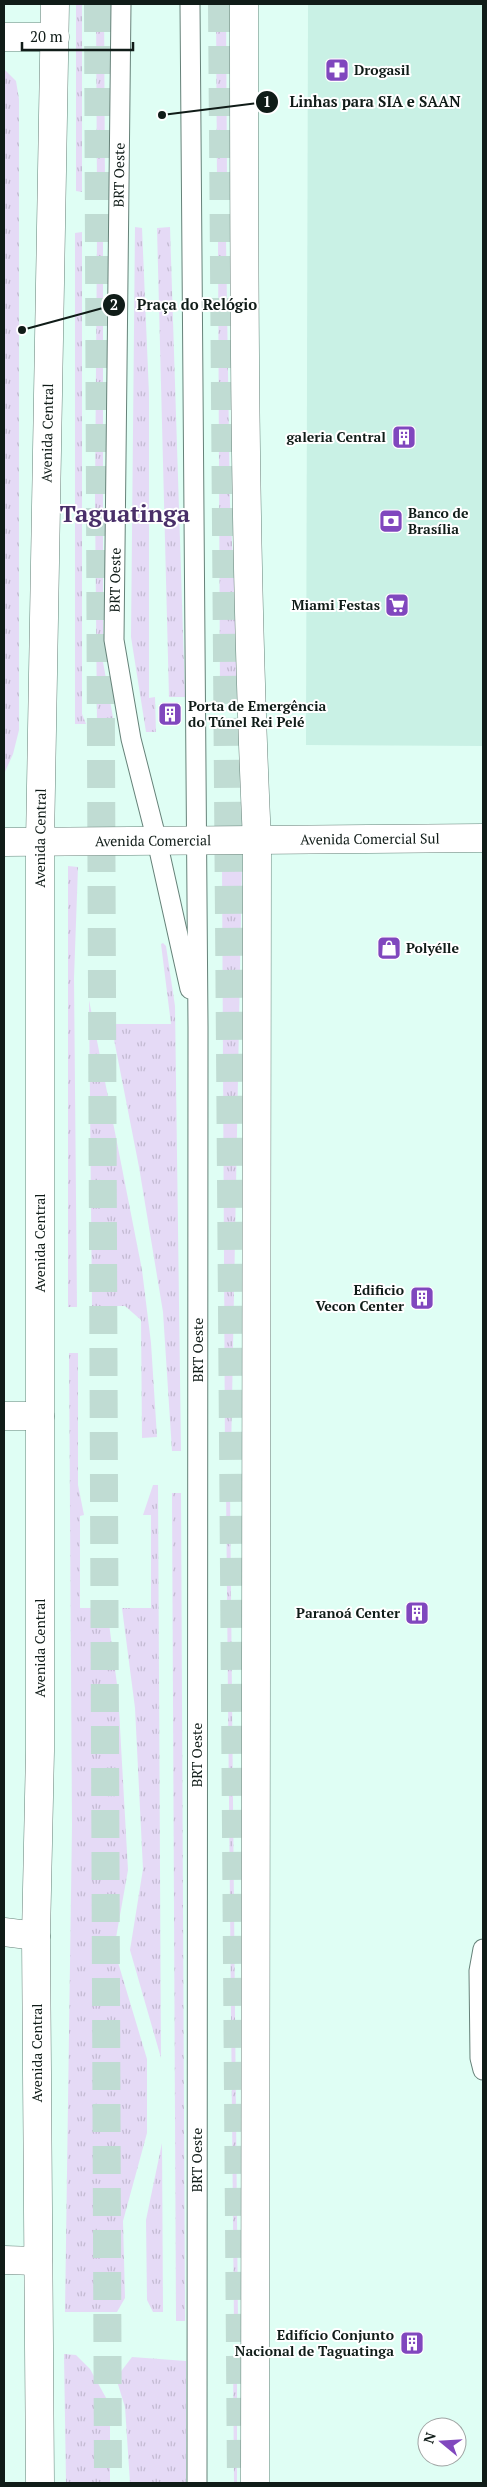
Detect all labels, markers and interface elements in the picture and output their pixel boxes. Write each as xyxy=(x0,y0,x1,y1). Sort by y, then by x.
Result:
scale bar xyxy=(22,20,134,52)
text: 20 m xyxy=(30,26,63,46)
pharmacy icon: Drogasil xyxy=(324,57,350,83)
place label: Drogasil xyxy=(354,60,410,79)
callout: Linhas para SIA e SAAN xyxy=(254,87,471,117)
text: 1 xyxy=(263,91,271,111)
text: Linhas para SIA e SAAN xyxy=(289,91,461,111)
street label: BRT Oeste xyxy=(108,143,129,207)
callout: Praça do Relógio xyxy=(102,290,267,320)
text: 2 xyxy=(110,294,118,314)
text: Praça do Relógio xyxy=(137,294,257,314)
street label: Avenida Central xyxy=(36,383,57,483)
building icon: galeria Central xyxy=(391,424,417,450)
place label: galeria Central xyxy=(286,427,386,446)
district label: Taguatinga xyxy=(60,497,191,529)
place label: Banco de Brasília xyxy=(408,503,469,538)
bank icon: Banco de Brasília xyxy=(378,508,404,534)
street label: BRT Oeste xyxy=(104,548,125,612)
supermarket icon: Miami Festas xyxy=(384,592,410,618)
place label: Miami Festas xyxy=(292,595,380,614)
place label: Porta de Emergência do Túnel Rei Pelé xyxy=(188,696,327,731)
building icon: Porta de Emergência do Túnel Rei Pelé xyxy=(157,701,183,727)
street label: Avenida Central xyxy=(30,788,50,888)
street label: Avenida Comercial Sul xyxy=(300,828,440,849)
street label: Avenida Comercial xyxy=(95,830,211,850)
shop icon: Polyélle xyxy=(376,935,402,961)
place label: Polyélle xyxy=(406,938,459,957)
street label: Avenida Central xyxy=(30,1193,49,1293)
place label: Edificio Vecon Center xyxy=(315,1280,404,1315)
building icon: Edificio Vecon Center xyxy=(409,1285,435,1311)
street label: BRT Oeste xyxy=(188,1318,207,1382)
street label: Avenida Central xyxy=(30,1598,49,1698)
building icon: Paranoá Center xyxy=(404,1600,430,1626)
place label: Paranoá Center xyxy=(296,1603,400,1622)
street label: BRT Oeste xyxy=(187,1723,206,1787)
street label: Avenida Central xyxy=(27,2003,46,2103)
street label: BRT Oeste xyxy=(187,2128,206,2192)
place label: Edifício Conjunto Nacional de Taguatinga xyxy=(235,2325,394,2360)
building icon: Edifício Conjunto Nacional de Taguatinga xyxy=(399,2330,425,2356)
north arrow xyxy=(417,2417,467,2467)
text: N xyxy=(418,2429,440,2446)

